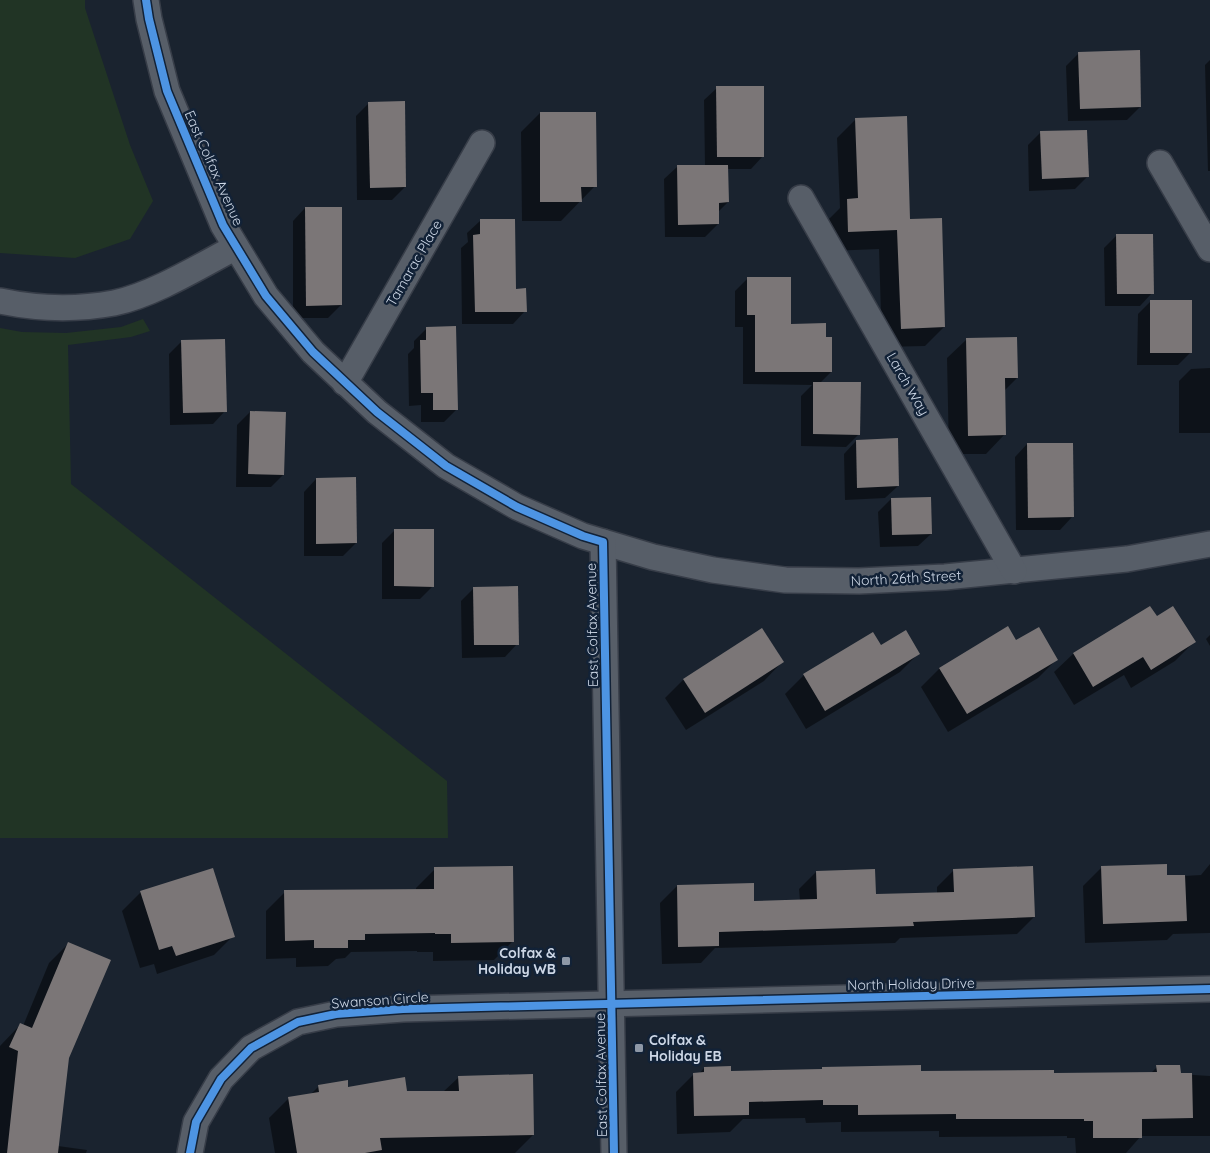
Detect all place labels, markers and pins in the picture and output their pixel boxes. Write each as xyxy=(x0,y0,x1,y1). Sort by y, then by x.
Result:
place label: Colfax & Holiday WB xyxy=(478,944,556,978)
marker: Colfax & Holiday WB xyxy=(560,955,572,967)
place label: Colfax & Holiday EB xyxy=(649,1031,722,1065)
marker: Colfax & Holiday EB xyxy=(633,1042,645,1054)

